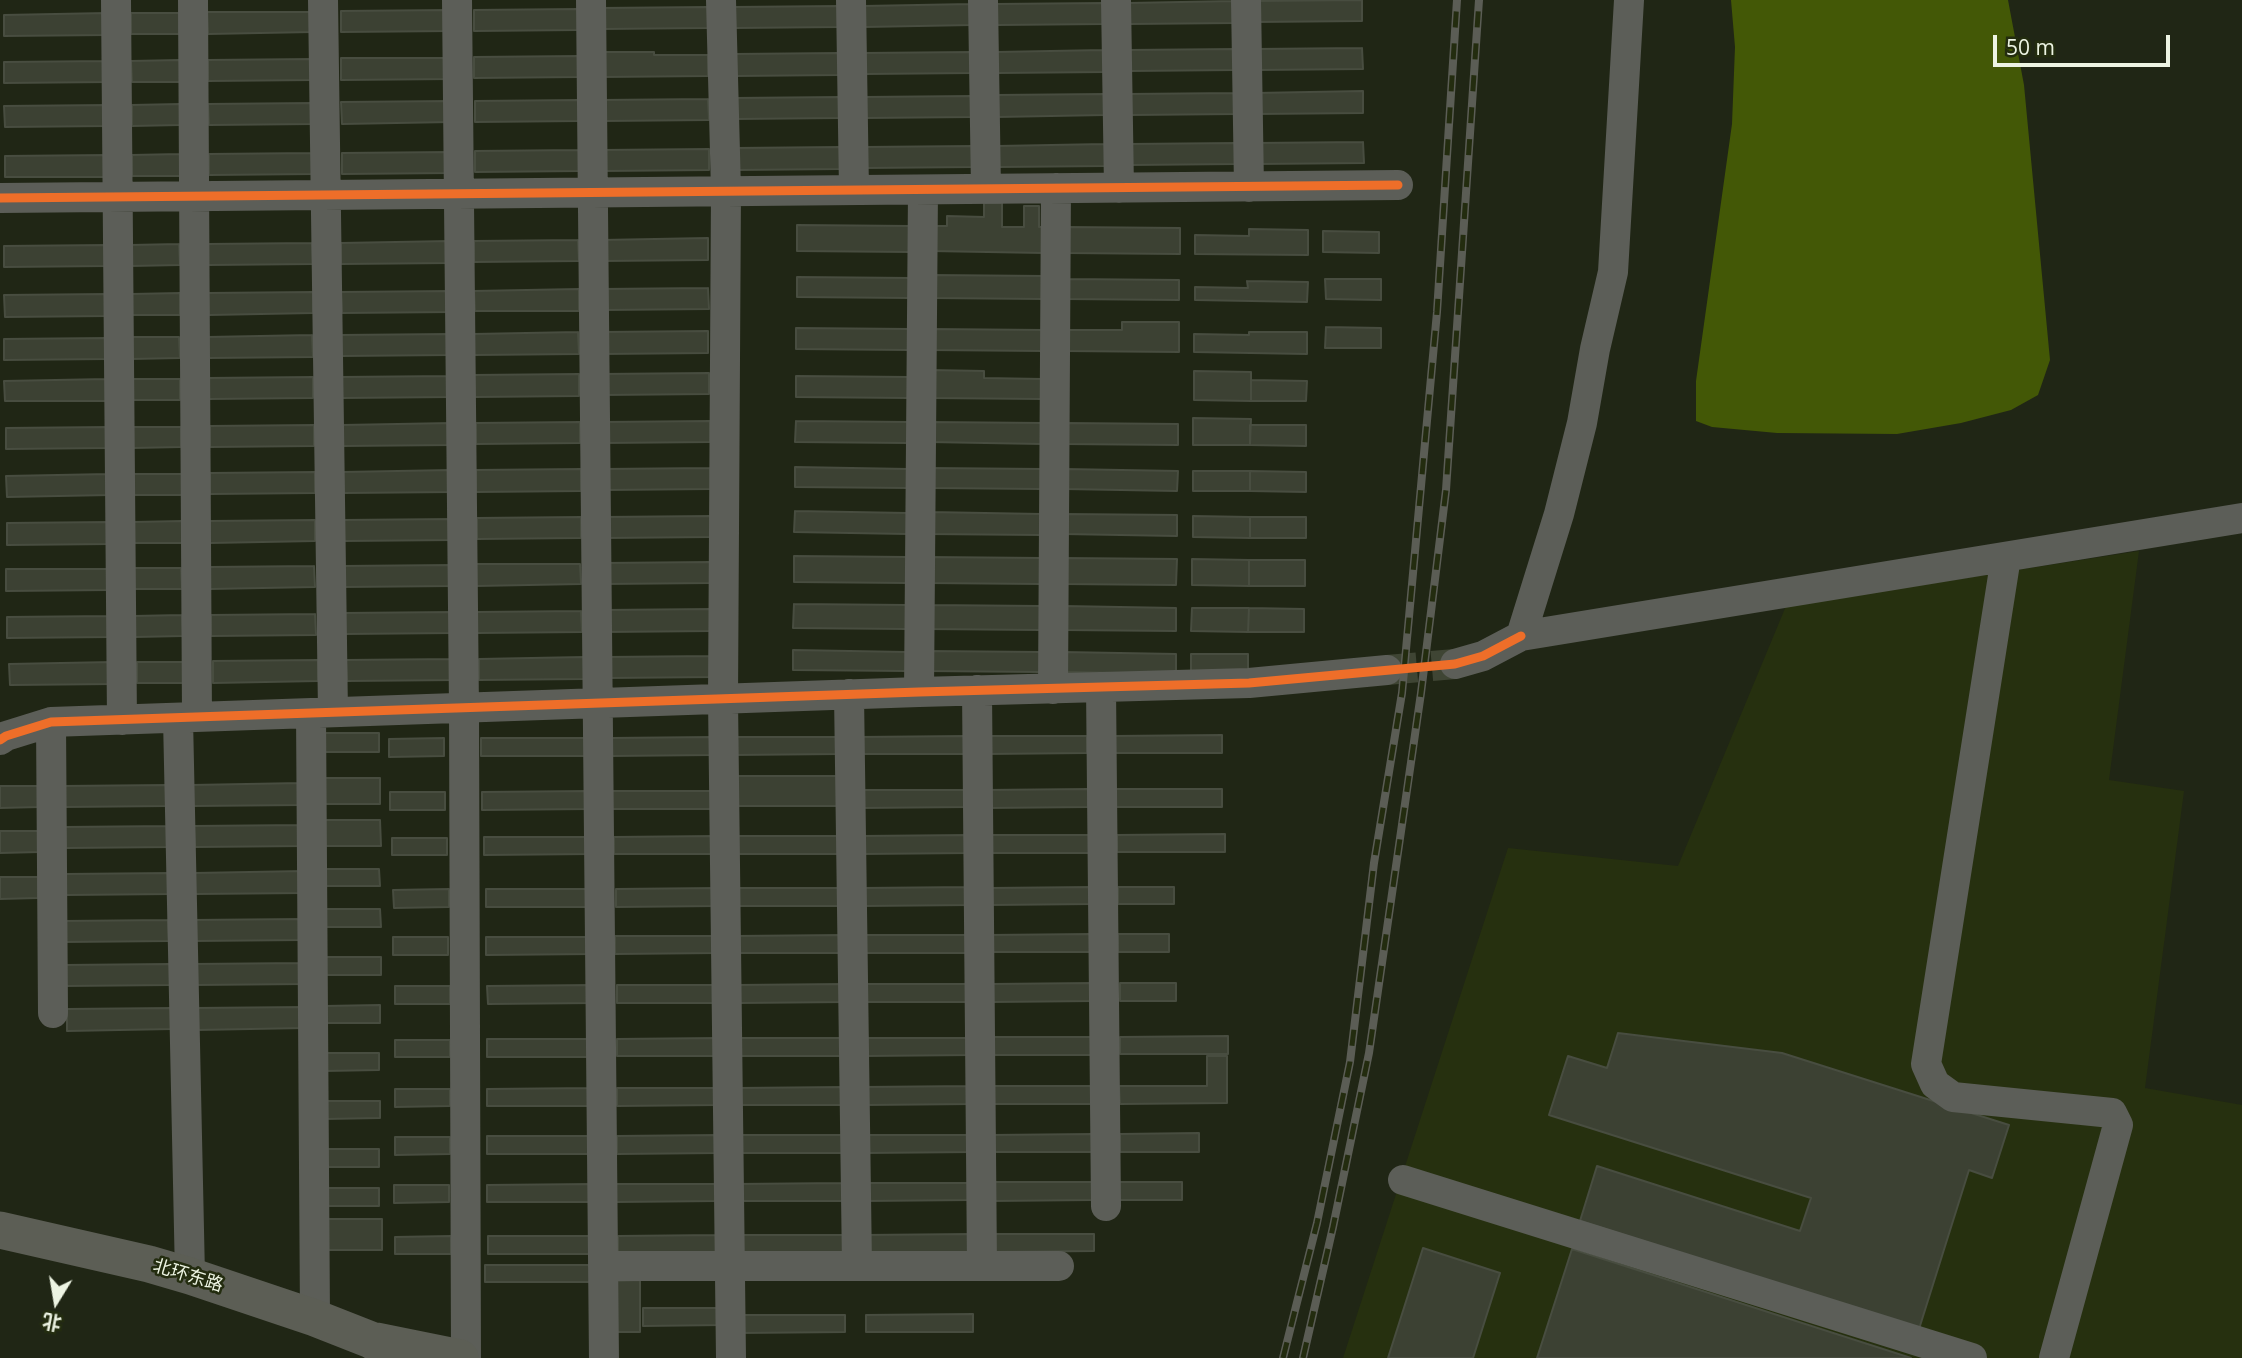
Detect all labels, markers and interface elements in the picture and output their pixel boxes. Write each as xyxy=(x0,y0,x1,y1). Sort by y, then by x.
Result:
scale bar xyxy=(1997,21,2174,65)
text: 50 m xyxy=(2006,33,2055,61)
street label: 北环东路 xyxy=(150,1255,226,1297)
north arrow xyxy=(21,1267,91,1337)
text: 北 xyxy=(40,1308,64,1337)

